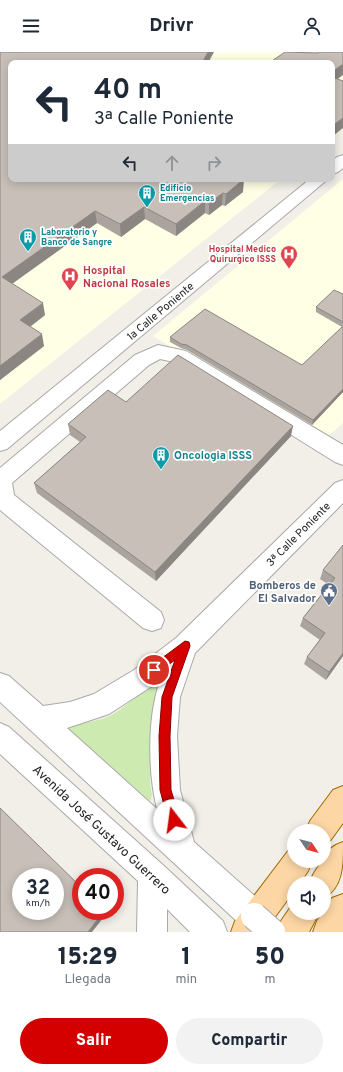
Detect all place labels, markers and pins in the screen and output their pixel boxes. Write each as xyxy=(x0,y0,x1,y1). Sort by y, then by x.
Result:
building icon: Edificio Emergencias xyxy=(137,183,157,208)
place label: Edificio Emergencias xyxy=(160,183,214,204)
building icon: Laboratorio y Banco de Sangre xyxy=(18,227,38,252)
place label: Laboratorio y Banco de Sangre xyxy=(41,227,112,248)
place label: Hospital Medico Quirurgico ISSS xyxy=(209,244,276,265)
hospital icon: Hospital Medico Quirurgico ISSS xyxy=(279,244,299,269)
place label: Hospital Nacional Rosales xyxy=(83,264,170,291)
hospital icon: Hospital Nacional Rosales xyxy=(60,266,80,291)
building icon: Oncologia ISSS xyxy=(151,445,171,470)
place label: Oncologia ISSS xyxy=(174,449,252,463)
place label: Bomberos de El Salvador xyxy=(249,579,316,606)
public building icon: Bomberos de El Salvador xyxy=(319,581,339,606)
pin xyxy=(137,653,171,687)

